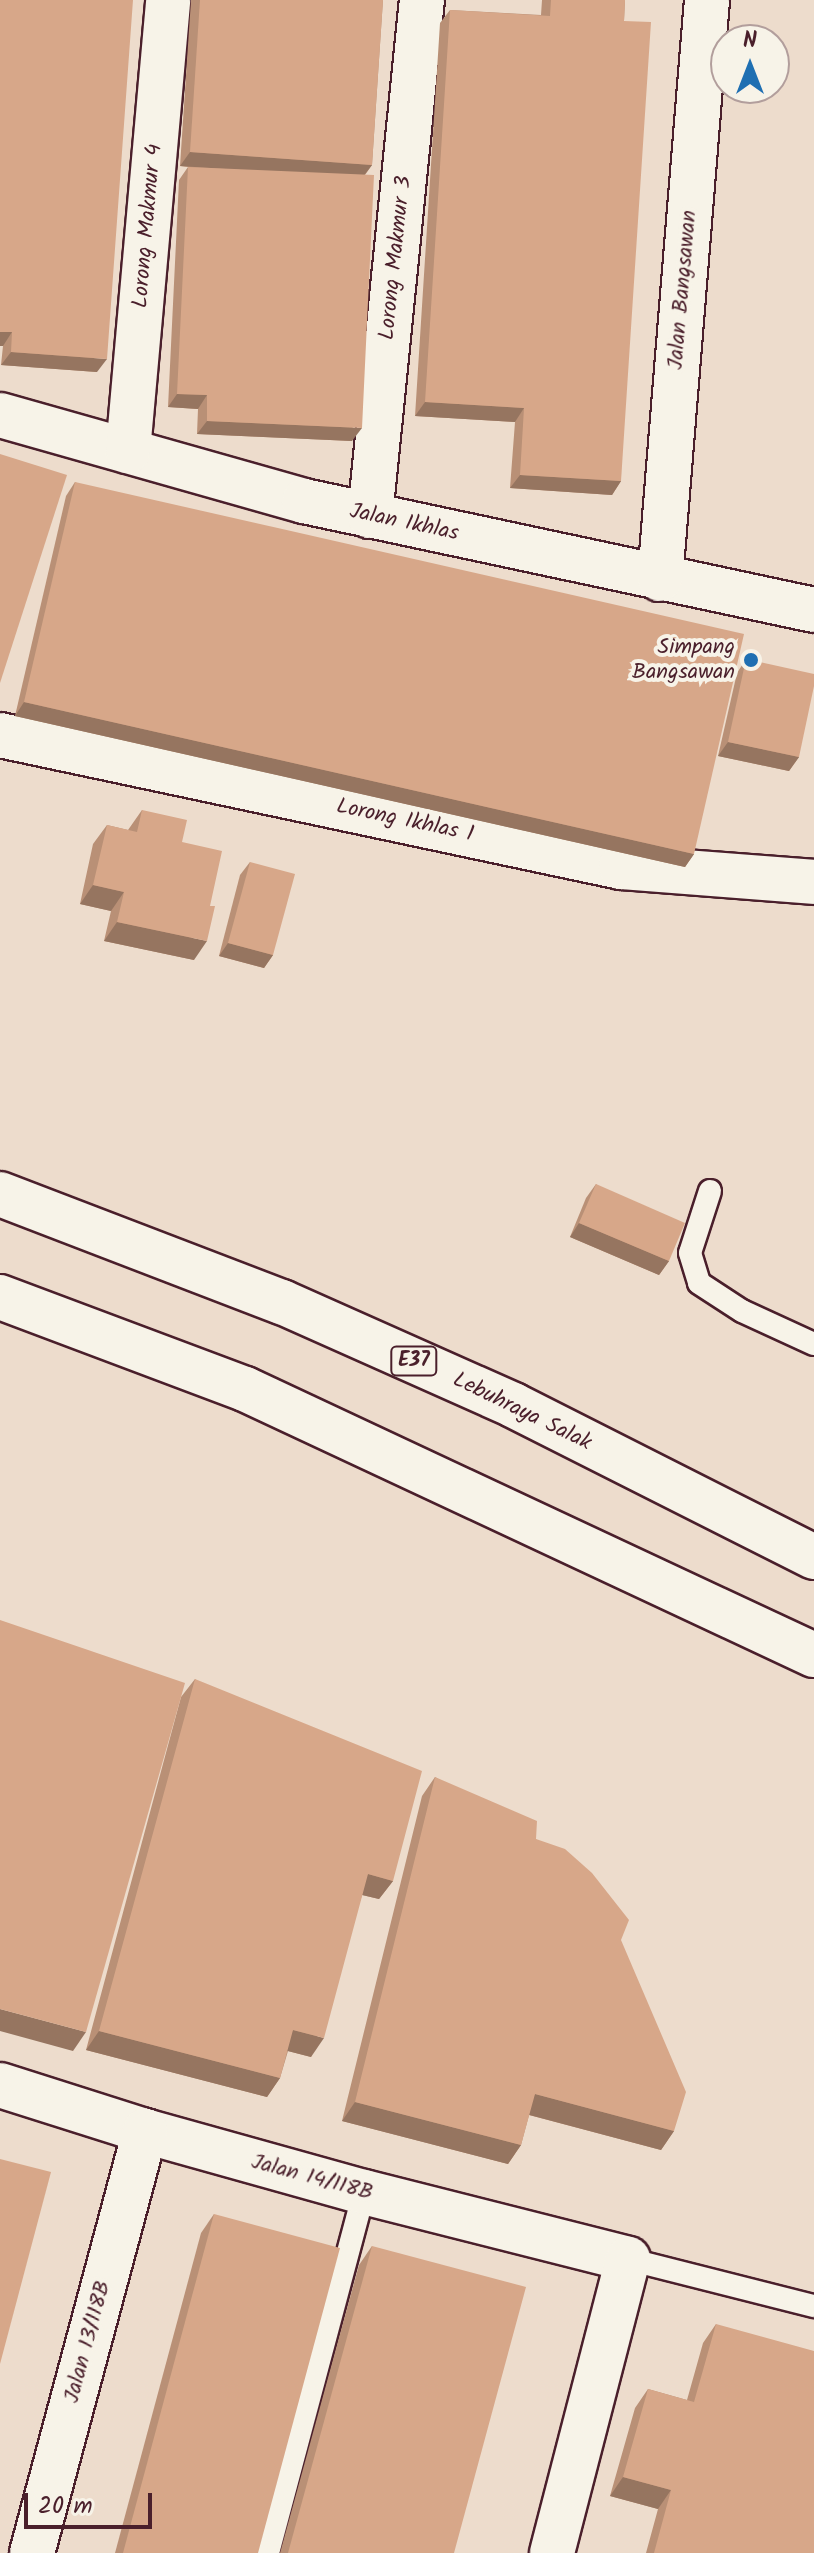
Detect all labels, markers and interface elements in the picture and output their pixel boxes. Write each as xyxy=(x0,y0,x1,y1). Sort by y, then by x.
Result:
north arrow xyxy=(710,24,790,104)
text: N xyxy=(743,24,757,59)
street label: Lorong Makmur 4 xyxy=(128,143,168,309)
street label: Lorong Makmur 3 xyxy=(374,175,418,341)
street label: Jalan Bangsawan xyxy=(663,209,703,371)
street label: Jalan Ikhlas xyxy=(347,499,461,547)
place label: Simpang Bangsawan xyxy=(632,634,735,686)
marker: Simpang Bangsawan xyxy=(742,651,760,669)
street label: Lorong Ikhlas 1 xyxy=(334,794,476,848)
road number: E37 xyxy=(390,1345,438,1377)
street label: Lebuhraya Salak xyxy=(448,1367,596,1457)
street label: Jalan 14/118B xyxy=(248,2149,376,2207)
street label: Jalan 13/118B xyxy=(59,2278,117,2406)
scale bar xyxy=(28,2477,156,2527)
text: 20 m xyxy=(38,2487,93,2526)

